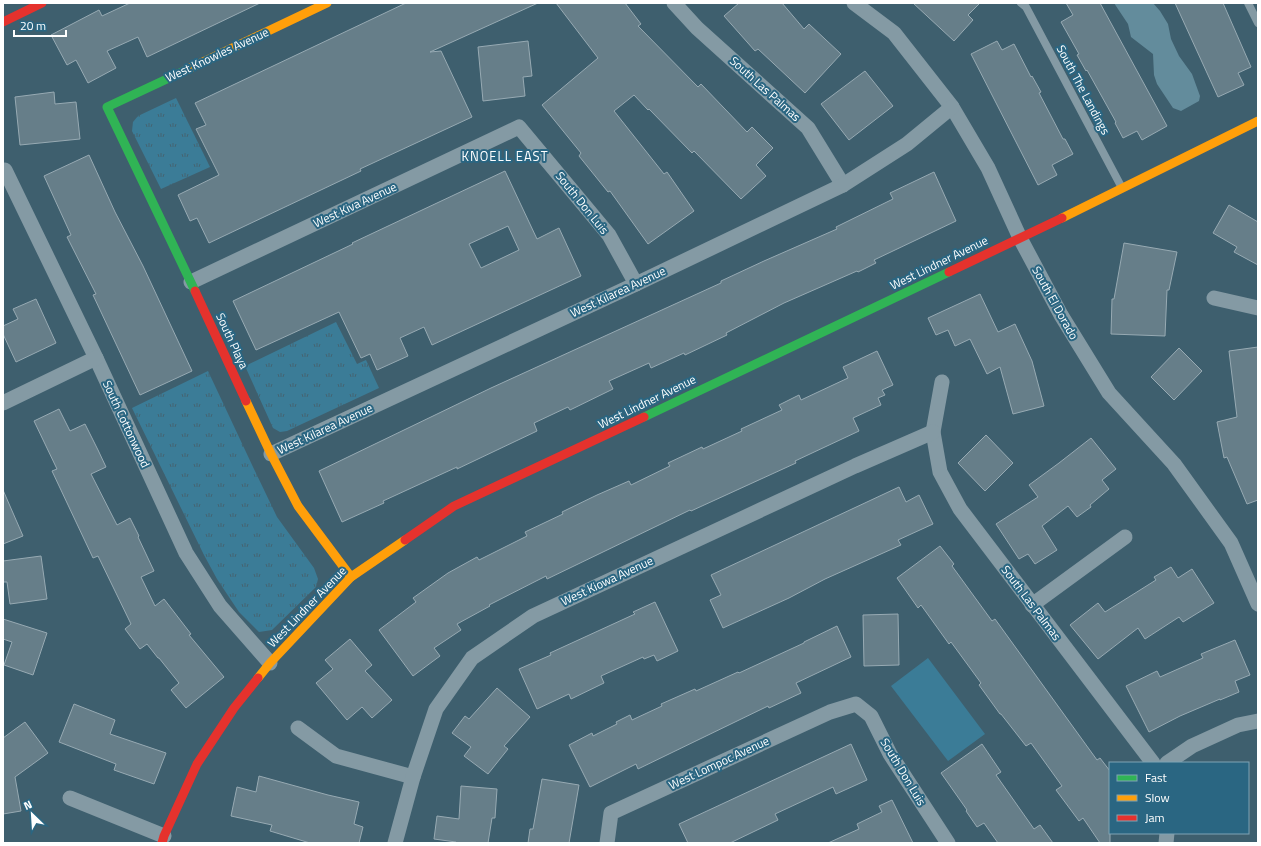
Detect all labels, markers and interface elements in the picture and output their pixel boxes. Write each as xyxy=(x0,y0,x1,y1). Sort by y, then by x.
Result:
scale bar xyxy=(14,12,66,38)
text: 20 m xyxy=(20,16,46,35)
street label: West Knowles Avenue xyxy=(162,22,272,87)
street label: South The Landings xyxy=(1052,41,1115,138)
street label: South Las Palmas xyxy=(726,51,805,126)
district label: KNOELL EAST xyxy=(462,146,549,166)
street label: South Don Luis xyxy=(551,167,614,238)
street label: West Kiva Avenue xyxy=(310,177,400,232)
street label: West Lindner Avenue xyxy=(887,231,991,295)
street label: West Kilarea Avenue xyxy=(567,261,669,322)
street label: South El Dorado xyxy=(1027,263,1083,343)
street label: South Playa xyxy=(211,310,254,372)
street label: West Lindner Avenue xyxy=(595,370,699,434)
street label: South Cottonwood xyxy=(98,377,155,471)
street label: West Kilarea Avenue xyxy=(274,398,376,459)
street label: West Kiowa Avenue xyxy=(558,551,656,610)
street label: South Las Palmas xyxy=(997,561,1066,645)
street label: West Lindner Avenue xyxy=(263,562,351,652)
street label: West Lompoc Avenue xyxy=(665,731,772,794)
street label: South Don Luis xyxy=(876,734,931,810)
legend xyxy=(1109,762,1249,834)
text: Fast xyxy=(1145,768,1168,787)
text: Slow xyxy=(1145,788,1170,807)
north arrow xyxy=(12,794,52,834)
text: N xyxy=(21,796,35,814)
text: Jam xyxy=(1145,808,1165,827)

